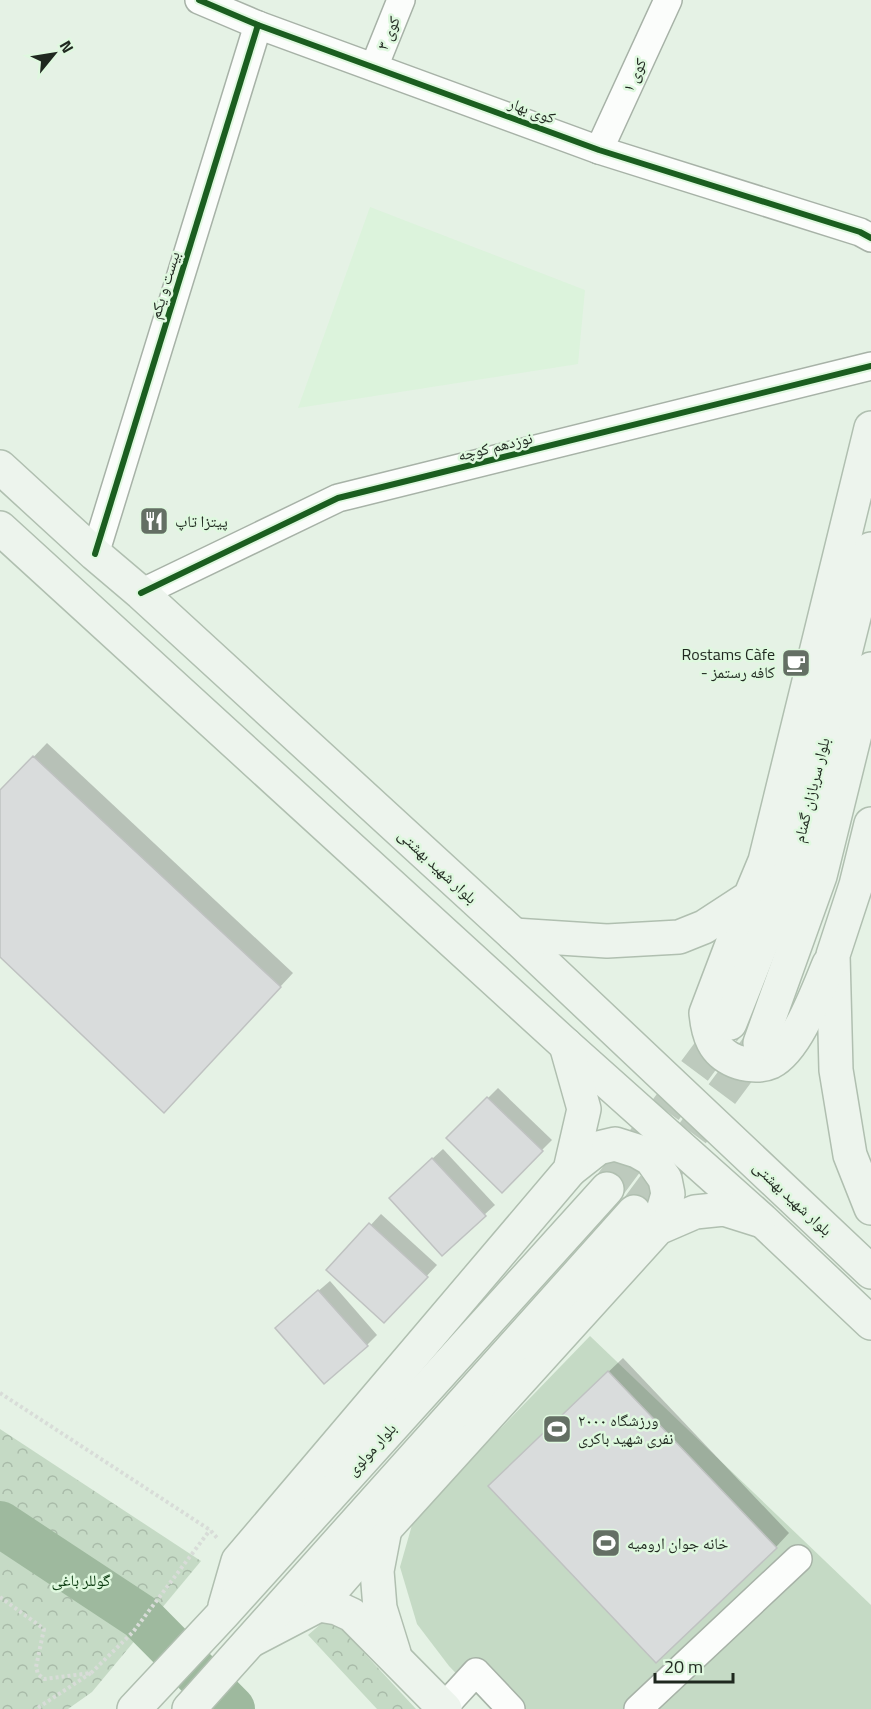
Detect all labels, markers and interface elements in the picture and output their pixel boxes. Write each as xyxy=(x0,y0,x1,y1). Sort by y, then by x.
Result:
street label: کوی ۳ xyxy=(370,12,406,54)
north arrow xyxy=(24,24,84,84)
text: N xyxy=(54,36,80,57)
street label: کوی ۱ xyxy=(616,54,652,96)
street label: کوی بهار xyxy=(504,90,559,130)
street label: بیست و یکم xyxy=(142,248,186,322)
street label: نوزدهم کوچه xyxy=(455,425,535,467)
restaurant icon: پیتزا تاپ xyxy=(138,505,170,537)
place label: پیتزا تاپ xyxy=(175,509,228,533)
place label: Rostams Càfe - کافه رستمز xyxy=(681,642,775,684)
cafe icon: Rostams Càfe - کافه رستمز xyxy=(780,647,812,679)
street label: بلوار سربازان گمنام xyxy=(786,735,836,845)
street label: بلوار شهید بهشتی xyxy=(393,823,483,909)
street label: بلوار شهید بهشتی xyxy=(748,1155,838,1241)
place label: ورزشگاه ۲۰۰۰ نفری شهید باکری xyxy=(578,1408,673,1450)
sports icon: ورزشگاه ۲۰۰۰ نفری شهید باکری xyxy=(541,1413,573,1445)
street label: بلوار مولوی xyxy=(340,1417,402,1481)
sports icon: خانه جوان ارومیه xyxy=(590,1527,622,1559)
place label: خانه جوان ارومیه xyxy=(627,1531,729,1555)
park label: گوللر باغی xyxy=(52,1568,111,1592)
scale bar xyxy=(655,1646,733,1684)
text: 20 m xyxy=(664,1653,703,1680)

